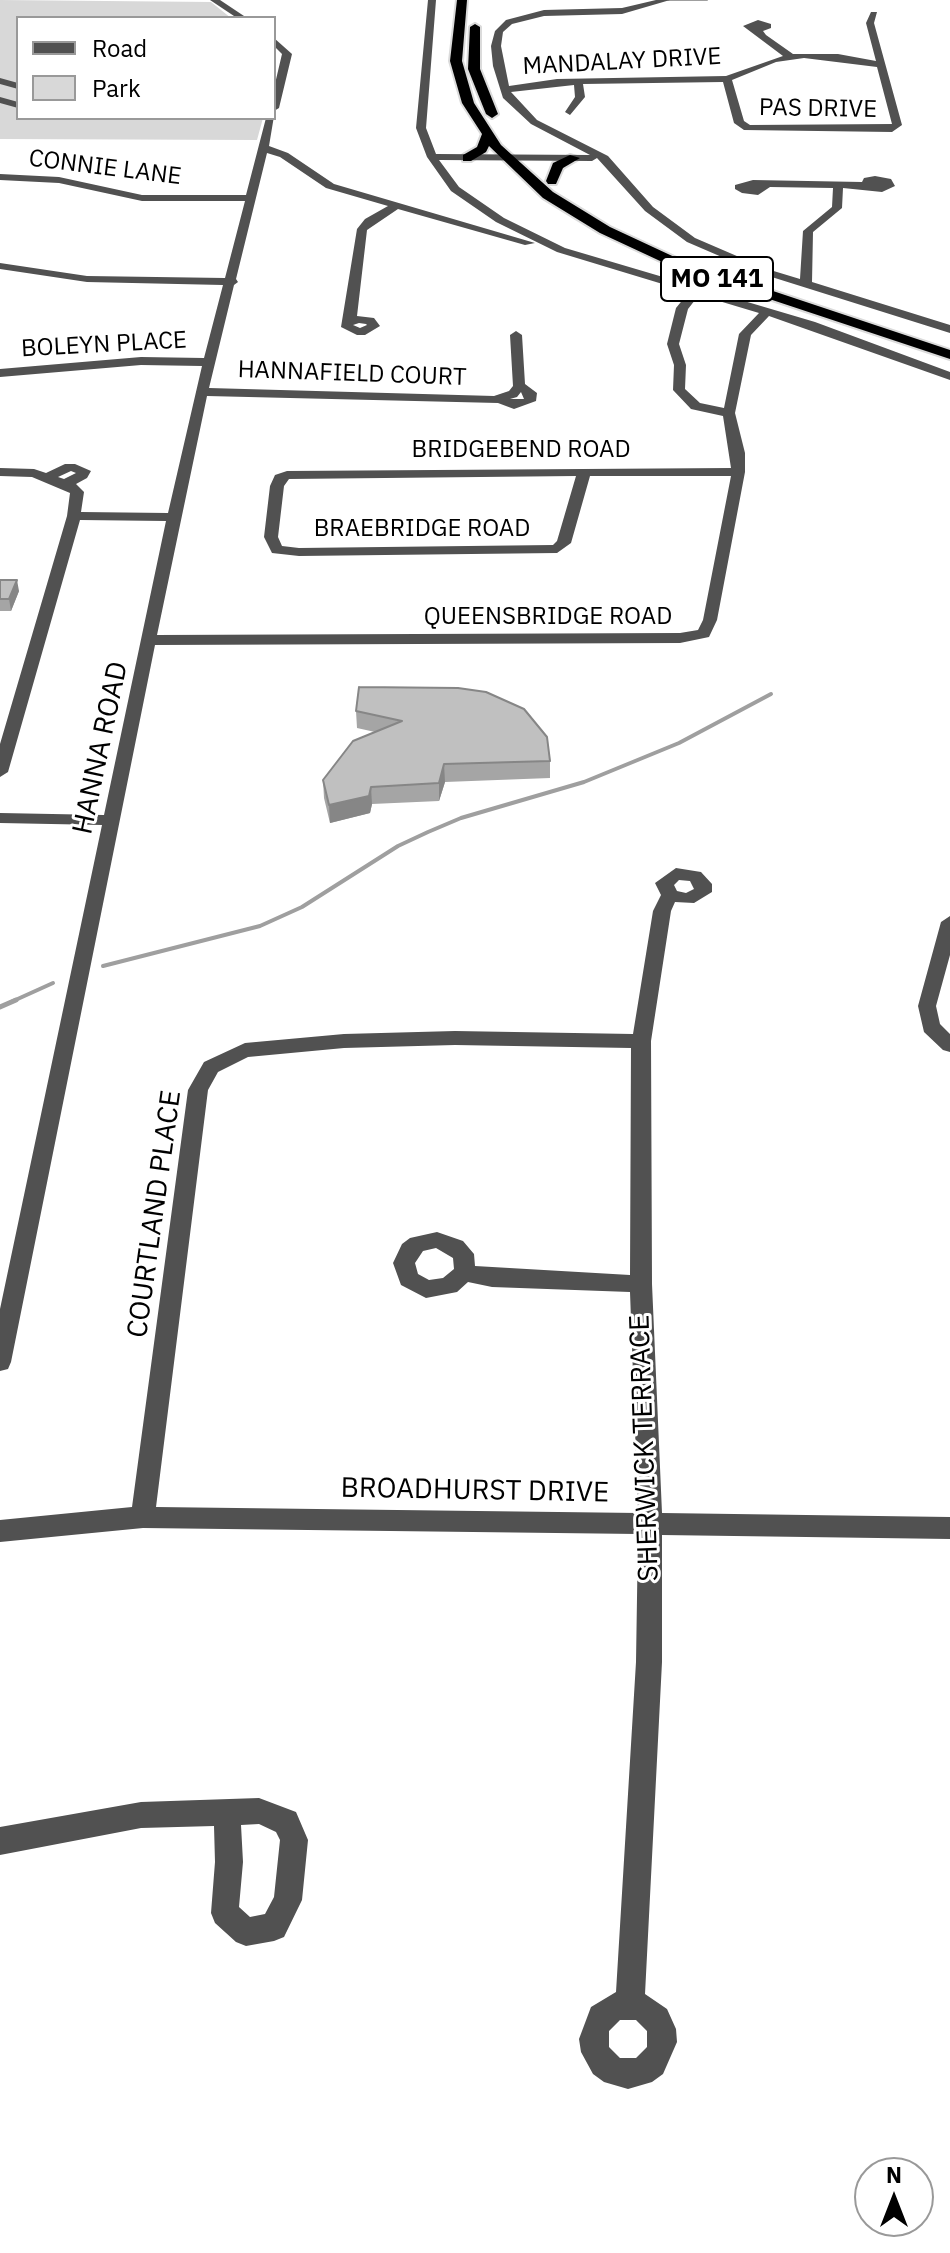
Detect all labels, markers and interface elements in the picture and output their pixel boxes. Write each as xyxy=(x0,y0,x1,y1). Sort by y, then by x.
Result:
legend xyxy=(16,16,276,120)
text: Road xyxy=(92,32,147,64)
street label: MANDALAY DRIVE xyxy=(522,42,722,82)
text: Park xyxy=(92,72,141,104)
street label: PAS DRIVE xyxy=(759,94,877,124)
street label: CONNIE LANE xyxy=(27,144,183,192)
road number: MO 141 xyxy=(661,257,773,301)
street label: BOLEYN PLACE xyxy=(20,326,188,364)
street label: HANNAFIELD COURT xyxy=(237,356,467,392)
street label: BRIDGEBEND ROAD xyxy=(411,436,631,464)
street label: BRAEBRIDGE ROAD xyxy=(314,515,530,543)
street label: QUEENSBRIDGE ROAD xyxy=(424,603,672,631)
street label: HANNA ROAD xyxy=(66,659,136,837)
street label: COURTLAND PLACE xyxy=(121,1088,189,1340)
street label: SHERWICK TERRACE xyxy=(624,1314,666,1582)
street label: BROADHURST DRIVE xyxy=(340,1472,610,1510)
north arrow xyxy=(854,2157,934,2237)
text: N xyxy=(886,2160,902,2189)

